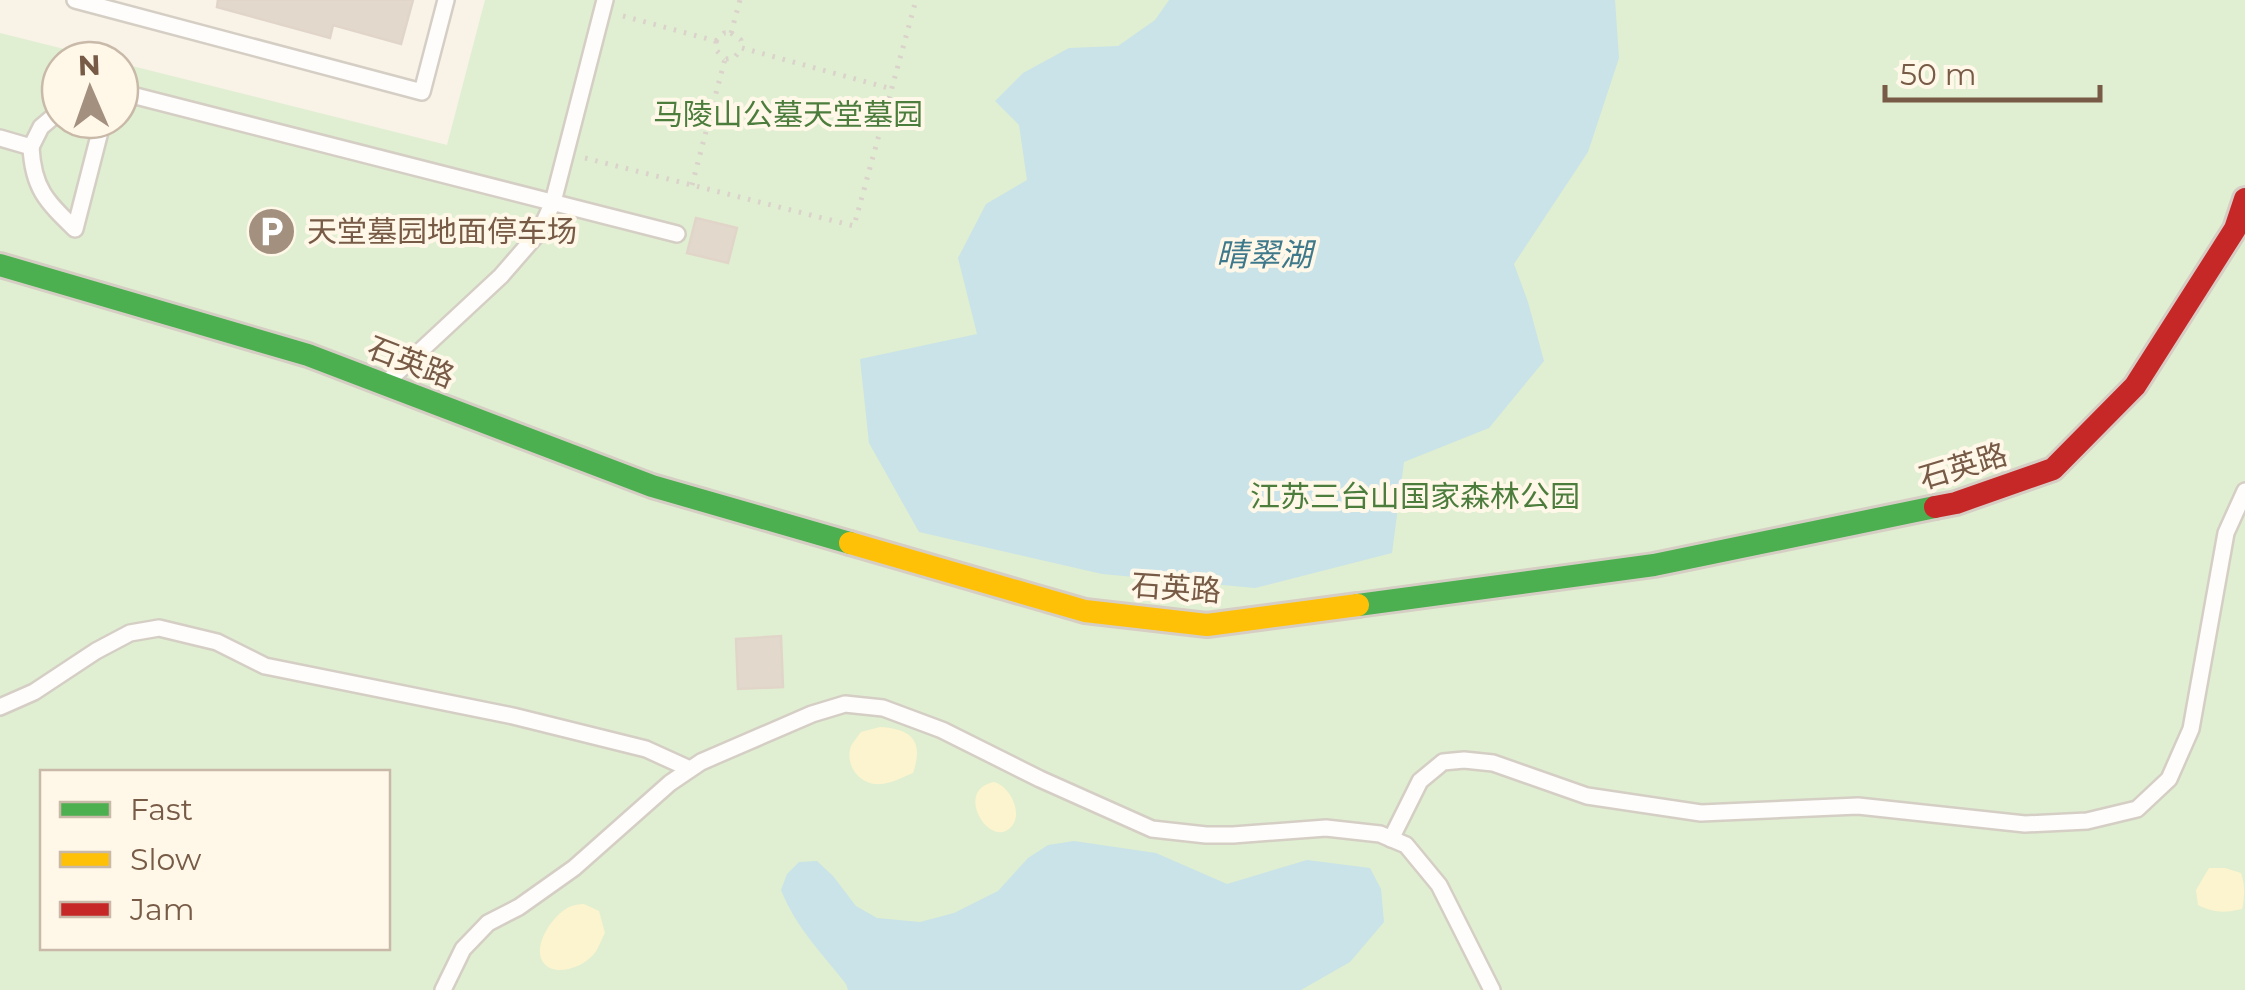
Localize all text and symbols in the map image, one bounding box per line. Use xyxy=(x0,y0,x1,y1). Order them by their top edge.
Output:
north arrow xyxy=(40,40,140,140)
scale bar xyxy=(1885,40,2100,102)
text: N xyxy=(77,48,101,82)
text: 50 m xyxy=(1900,56,1977,93)
park label: 马陵山公墓天堂墓园 xyxy=(653,96,923,133)
parking icon: 天堂墓园地面停车场 xyxy=(246,205,298,257)
place label: 天堂墓园地面停车场 xyxy=(307,213,577,250)
water label: 晴翠湖 xyxy=(1216,235,1317,274)
street label: 石英路 xyxy=(362,329,460,395)
street label: 石英路 xyxy=(1915,435,2011,497)
park label: 江苏三台山国家森林公园 xyxy=(1250,478,1580,515)
street label: 石英路 xyxy=(1130,566,1222,610)
legend xyxy=(40,770,390,950)
text: Fast xyxy=(130,791,193,828)
text: Slow xyxy=(130,841,202,878)
text: Jam xyxy=(129,891,195,928)

